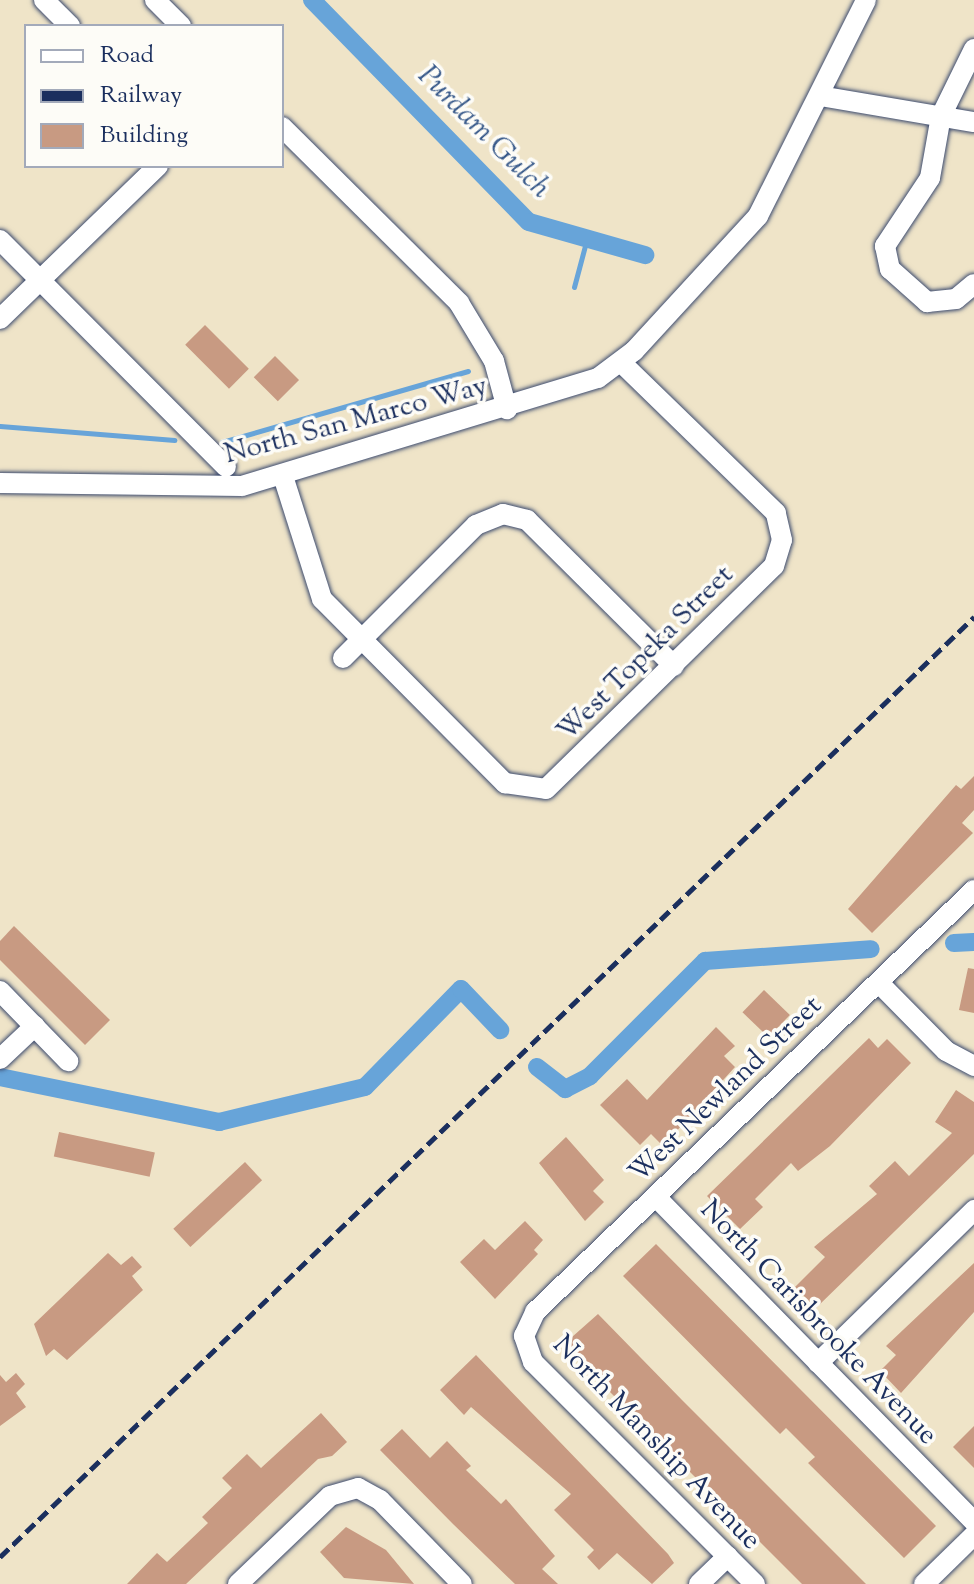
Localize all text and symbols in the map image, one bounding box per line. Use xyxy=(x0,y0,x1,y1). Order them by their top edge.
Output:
legend xyxy=(24,24,284,168)
text: Road xyxy=(100,39,154,73)
water label: Purdam Gulch xyxy=(409,59,557,207)
text: Railway xyxy=(100,79,182,113)
text: Building xyxy=(100,119,188,153)
street label: North San Marco Way xyxy=(221,370,491,472)
street label: West Topeka Street xyxy=(551,559,741,749)
street label: West Newland Street xyxy=(623,990,829,1190)
street label: North Carisbrooke Avenue xyxy=(692,1194,944,1452)
street label: North Manship Avenue xyxy=(545,1329,767,1557)

